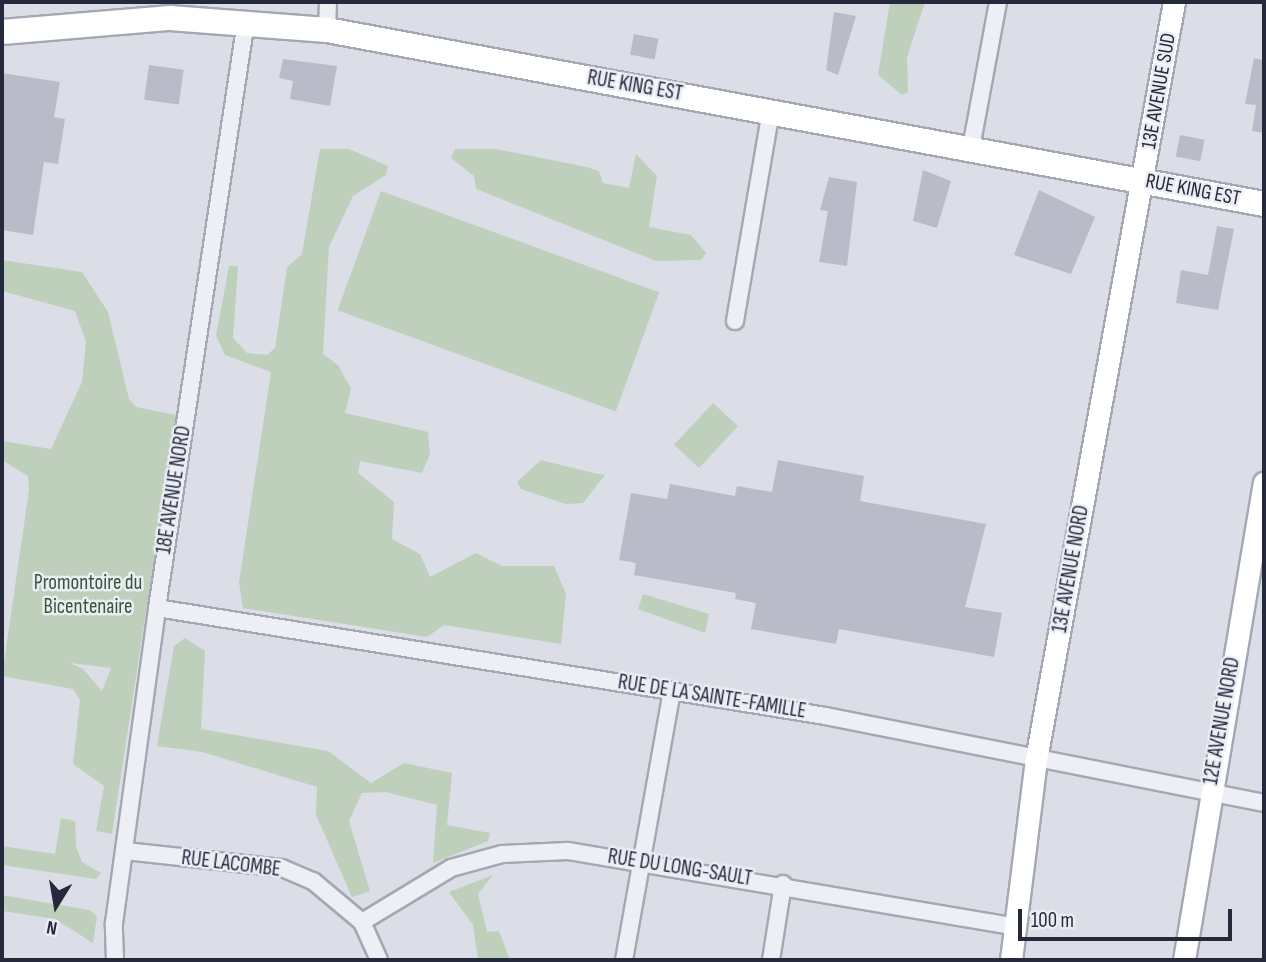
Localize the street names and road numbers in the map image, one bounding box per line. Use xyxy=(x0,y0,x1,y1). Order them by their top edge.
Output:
street label: 13E AVENUE SUD xyxy=(1136,31,1182,151)
street label: RUE KING EST xyxy=(585,65,685,107)
street label: RUE KING EST xyxy=(1143,168,1243,212)
street label: 18E AVENUE NORD xyxy=(151,424,197,556)
street label: 13E AVENUE NORD xyxy=(1047,503,1095,635)
street label: 12E AVENUE NORD xyxy=(1198,655,1246,787)
street label: RUE DE LA SAINTE-FAMILLE xyxy=(616,670,808,724)
street label: RUE DU LONG-SAULT xyxy=(606,844,754,892)
street label: RUE LACOMBE xyxy=(180,845,282,883)

